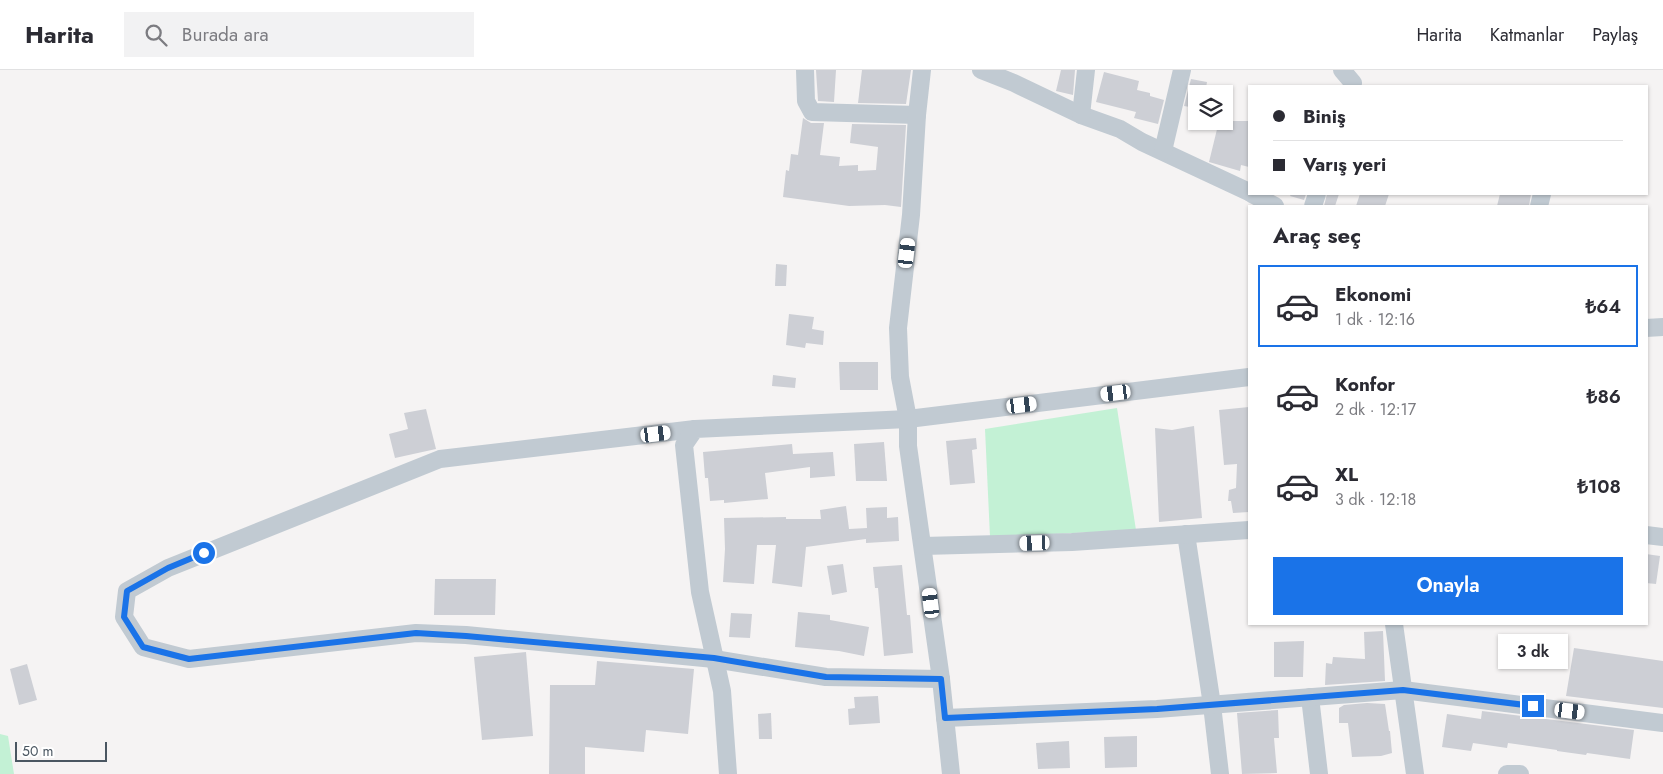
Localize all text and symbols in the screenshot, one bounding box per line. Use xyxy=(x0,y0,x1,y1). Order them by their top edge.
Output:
search box xyxy=(124,12,474,57)
text: Harita xyxy=(25,17,94,52)
icon: search xyxy=(142,21,170,49)
text: Burada ara xyxy=(182,21,269,48)
text: Harita xyxy=(1416,22,1462,48)
text: Katmanlar xyxy=(1490,22,1564,48)
text: Paylaş xyxy=(1592,22,1638,48)
map controls xyxy=(1188,85,1233,130)
button: layers xyxy=(1188,85,1233,130)
text: Biniş xyxy=(1303,103,1346,130)
text: Varış yeri xyxy=(1303,151,1386,178)
text: Araç seç xyxy=(1273,219,1361,251)
car xyxy=(897,237,916,269)
text: Ekonomi xyxy=(1335,281,1411,308)
icon: car xyxy=(1275,284,1320,329)
text: ₺64 xyxy=(1585,293,1621,320)
text: 1 dk · 12:16 xyxy=(1335,308,1415,331)
text: Konfor xyxy=(1335,371,1395,398)
icon: car xyxy=(1275,374,1320,419)
text: ₺86 xyxy=(1587,383,1621,410)
car xyxy=(1100,384,1131,402)
car xyxy=(1006,396,1037,414)
text: 2 dk · 12:17 xyxy=(1335,398,1416,421)
car xyxy=(640,425,671,443)
text: XL xyxy=(1335,461,1358,488)
icon: car xyxy=(1275,464,1320,509)
text: ₺108 xyxy=(1577,473,1621,500)
text: 3 dk · 12:18 xyxy=(1335,488,1416,511)
car xyxy=(1019,535,1050,551)
route start xyxy=(193,542,215,564)
button: Onayla xyxy=(1273,557,1623,615)
car xyxy=(921,587,940,619)
callout: 3 dk xyxy=(1498,634,1568,668)
text: 3 dk xyxy=(1517,640,1549,663)
route end xyxy=(1522,695,1544,717)
car xyxy=(1554,702,1585,720)
scale bar xyxy=(15,739,108,762)
text: 50 m xyxy=(22,741,53,761)

